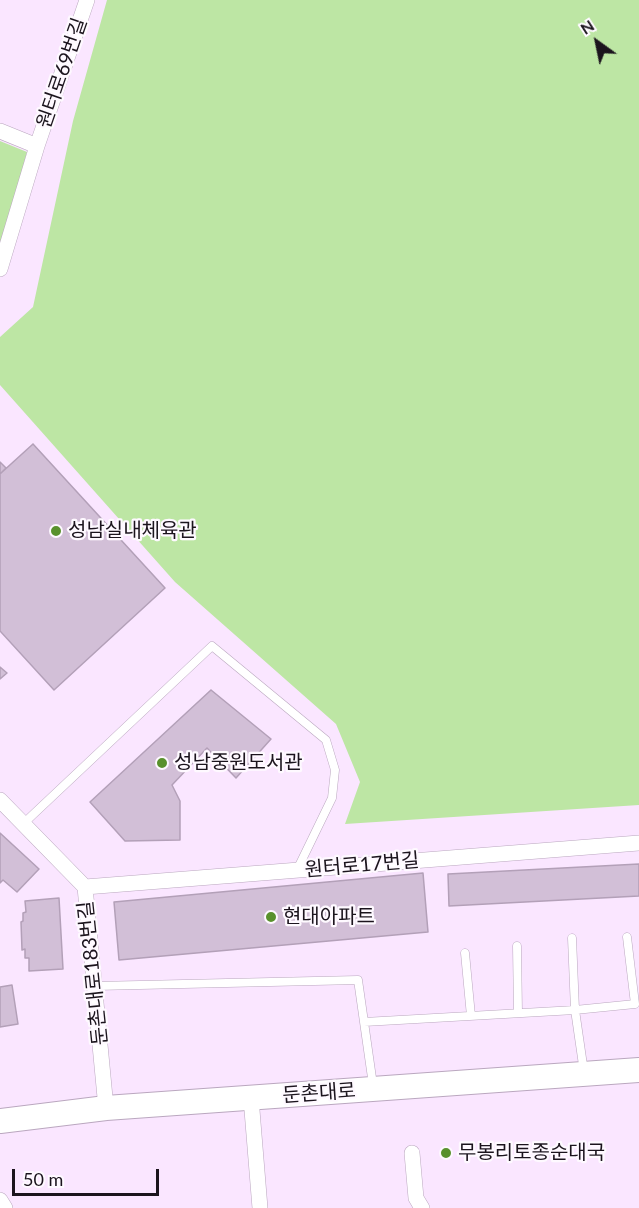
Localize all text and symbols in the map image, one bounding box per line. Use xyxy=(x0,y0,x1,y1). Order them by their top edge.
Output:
north arrow xyxy=(567,12,627,72)
street label: 원터로69번길 xyxy=(32,15,92,131)
text: N xyxy=(577,15,597,38)
place label: 성남실내체육관 xyxy=(68,519,197,543)
marker: 성남실내체육관 xyxy=(49,524,63,538)
place label: 성남중원도서관 xyxy=(174,751,303,775)
marker: 성남중원도서관 xyxy=(155,756,169,770)
street label: 원터로17번길 xyxy=(304,848,420,882)
street label: 둔촌대로183번길 xyxy=(73,900,113,1046)
place label: 현대아파트 xyxy=(283,905,375,929)
marker: 현대아파트 xyxy=(264,910,278,924)
street label: 둔촌대로 xyxy=(281,1078,357,1108)
place label: 무봉리토종순대국 xyxy=(458,1141,605,1165)
marker: 무봉리토종순대국 xyxy=(439,1146,453,1160)
scale bar xyxy=(15,1157,162,1195)
text: 50 m xyxy=(23,1168,63,1190)

